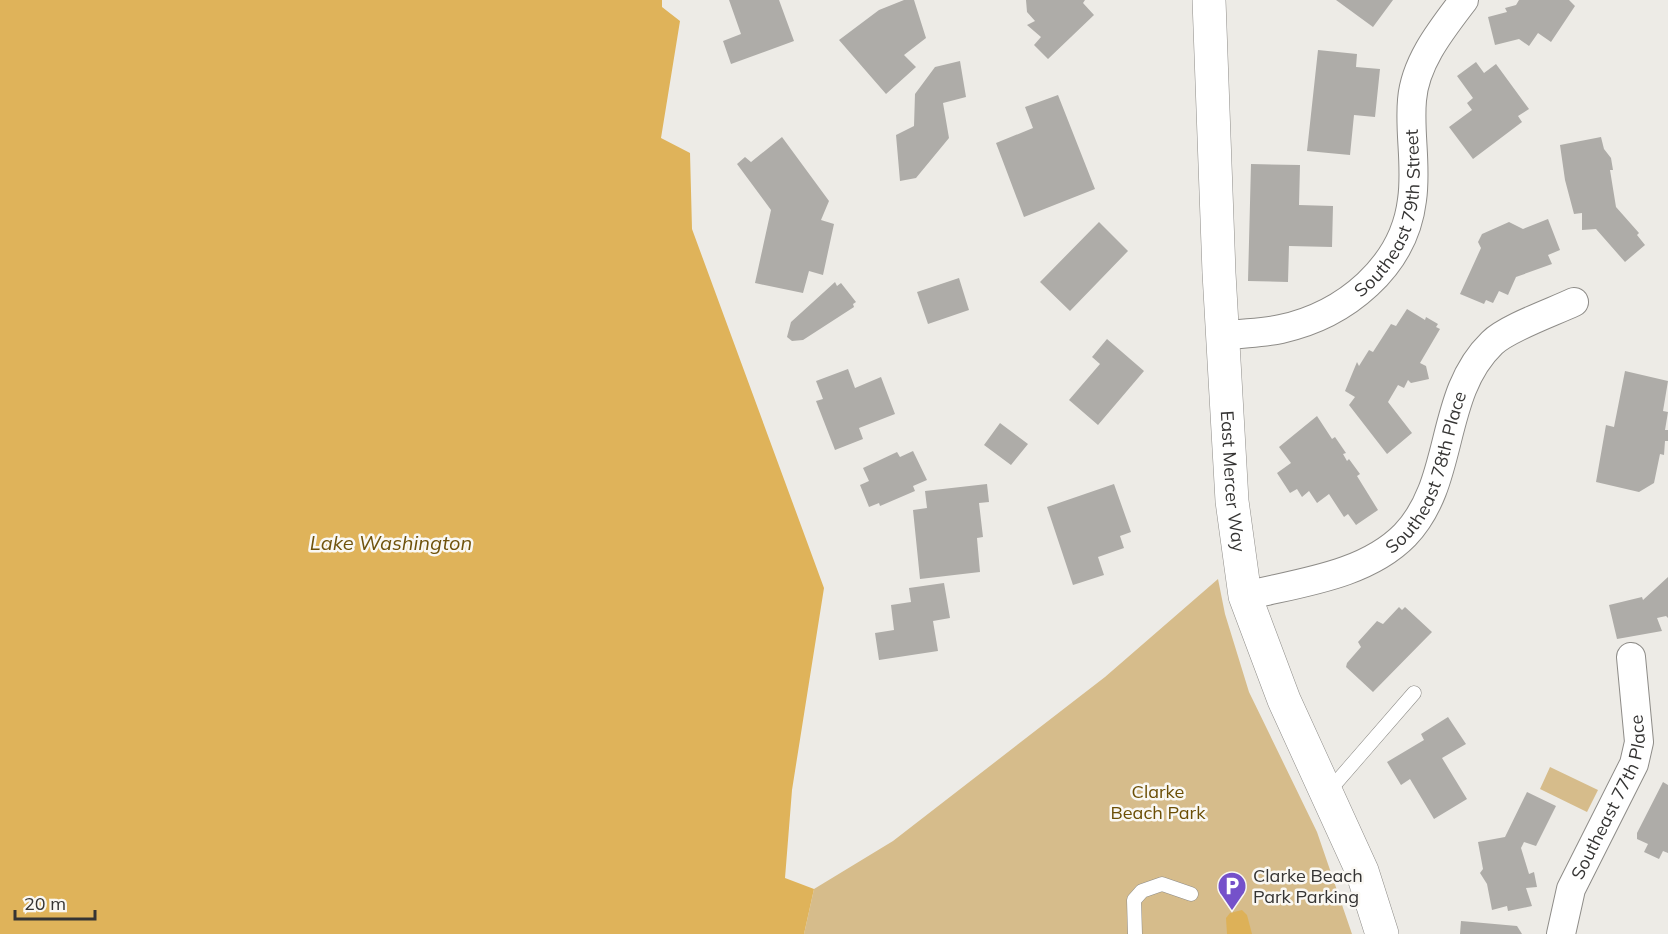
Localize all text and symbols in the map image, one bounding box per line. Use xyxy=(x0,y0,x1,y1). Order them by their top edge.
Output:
street label: Southeast 79th Street xyxy=(1349,129,1425,302)
street label: Southeast 78th Place xyxy=(1381,388,1471,558)
street label: East Mercer Way xyxy=(1216,410,1251,554)
water label: Lake Washington xyxy=(310,530,472,555)
street label: Southeast 77th Place xyxy=(1566,714,1650,883)
park label: Clarke Beach Park xyxy=(1111,780,1206,824)
place label: Clarke Beach Park Parking xyxy=(1253,864,1363,908)
parking icon: Clarke Beach Park Parking xyxy=(1216,870,1248,912)
scale bar xyxy=(15,883,94,921)
text: 20 m xyxy=(24,892,66,915)

